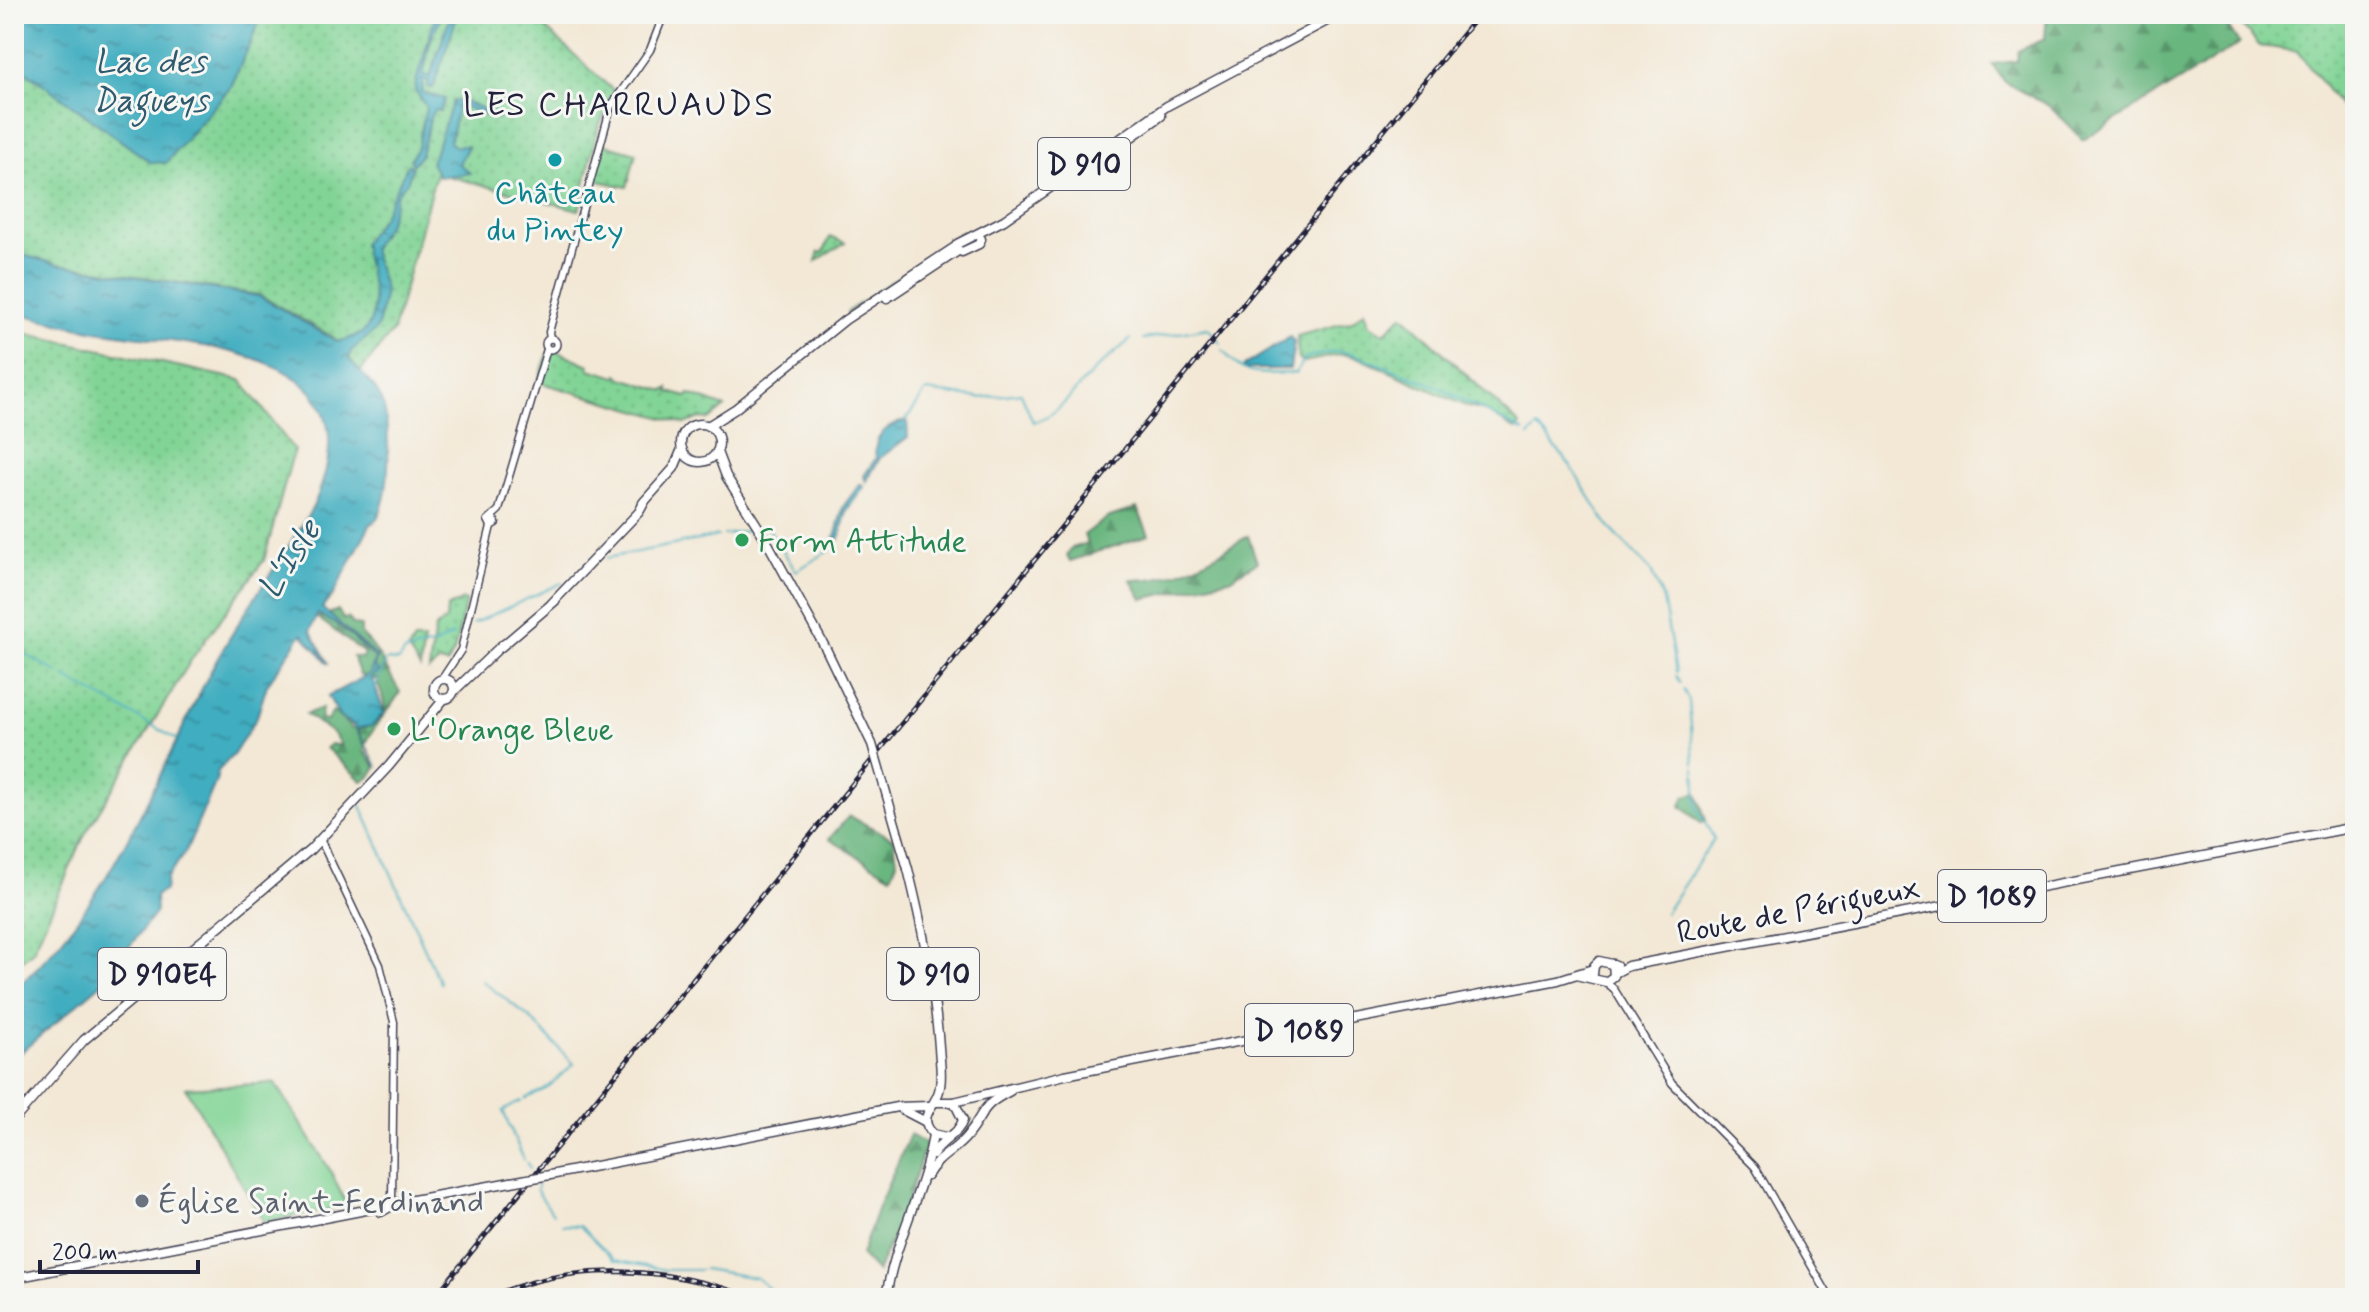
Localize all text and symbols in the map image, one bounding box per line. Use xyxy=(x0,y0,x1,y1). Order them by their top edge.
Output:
water label: Lac des Dagueys xyxy=(92,40,211,127)
district label: LES CHARRUAUDS xyxy=(463,83,775,128)
road number: D 910 xyxy=(1038,138,1130,190)
marker: Château du Pintey xyxy=(546,151,564,169)
place label: Château du Pintey xyxy=(486,173,624,252)
water label: L'Isle xyxy=(248,510,333,607)
place label: Form Attitude xyxy=(758,521,967,563)
marker: Form Attitude xyxy=(733,531,751,549)
place label: L'Orange Bleue xyxy=(410,710,614,754)
marker: L'Orange Bleue xyxy=(385,720,403,738)
street label: Route de Périgueux xyxy=(1673,867,1924,958)
road number: D 1089 xyxy=(1938,870,2046,922)
road number: D 910E4 xyxy=(98,948,226,1000)
road number: D 910 xyxy=(887,948,979,1000)
road number: D 1089 xyxy=(1245,1004,1353,1056)
place label: Église Saint-Ferdinand xyxy=(158,1182,484,1224)
marker: Église Saint-Ferdinand xyxy=(133,1192,151,1210)
scale bar xyxy=(40,1224,198,1274)
text: 200 m xyxy=(52,1238,118,1269)

